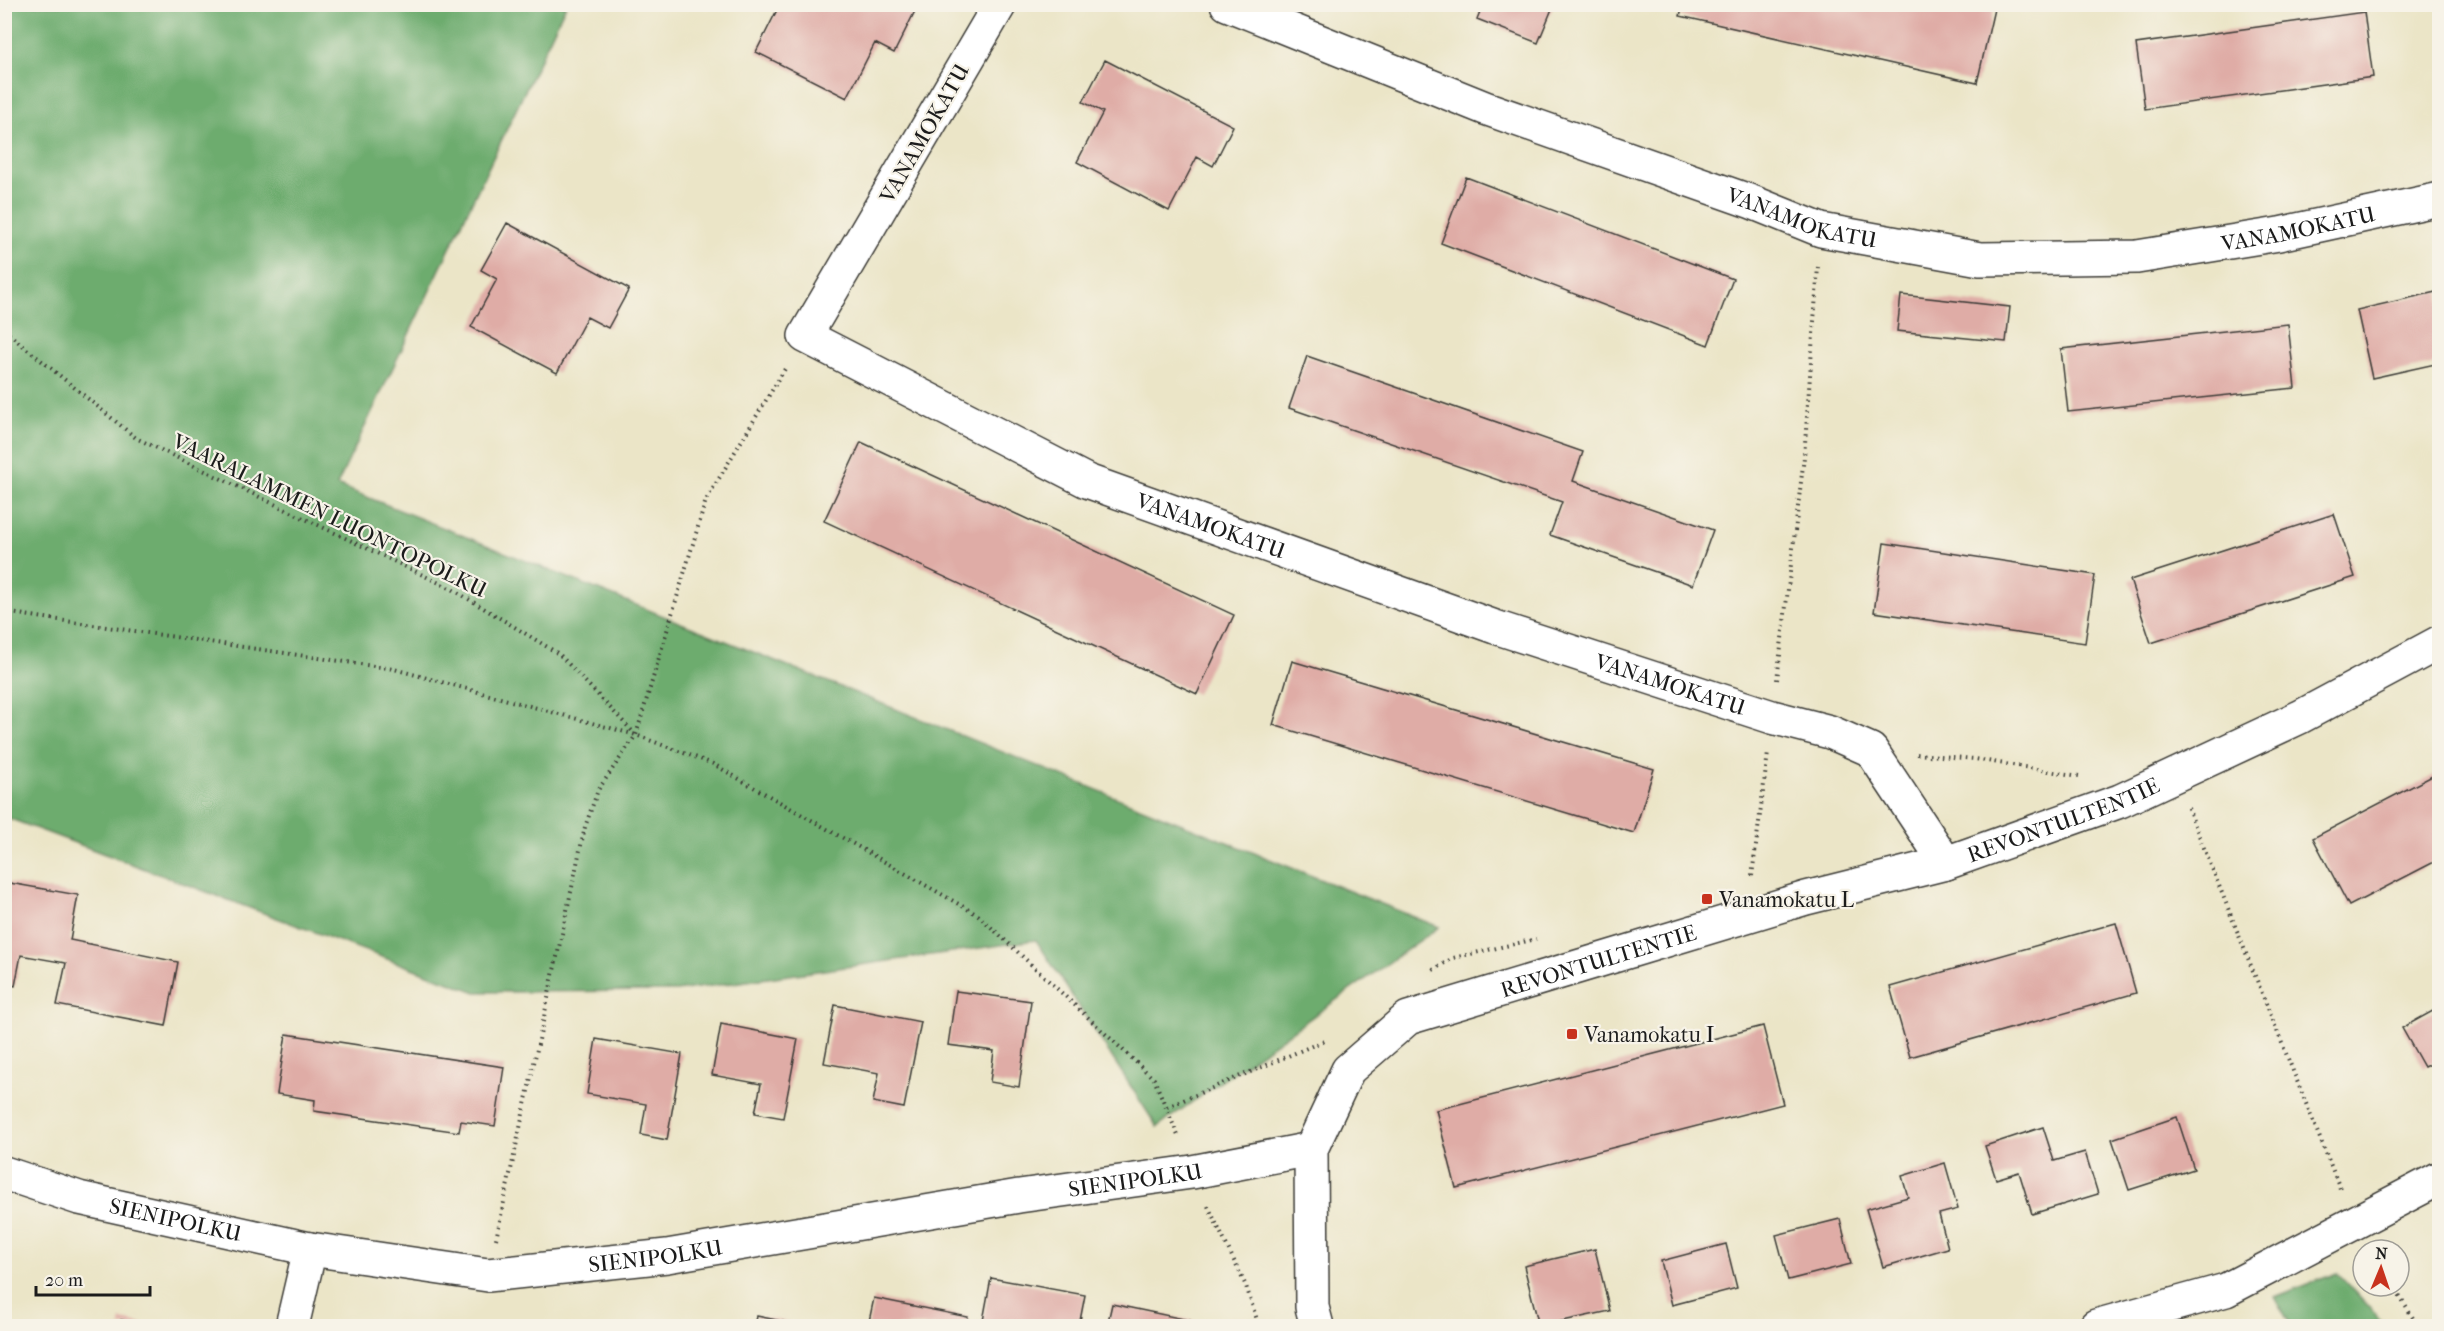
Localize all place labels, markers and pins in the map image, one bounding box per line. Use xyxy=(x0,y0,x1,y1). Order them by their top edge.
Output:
place label: Vanamokatu L xyxy=(1718,887,1855,913)
marker: Vanamokatu L xyxy=(1700,892,1714,906)
place label: Vanamokatu I xyxy=(1583,1022,1715,1048)
marker: Vanamokatu I xyxy=(1565,1027,1579,1041)

